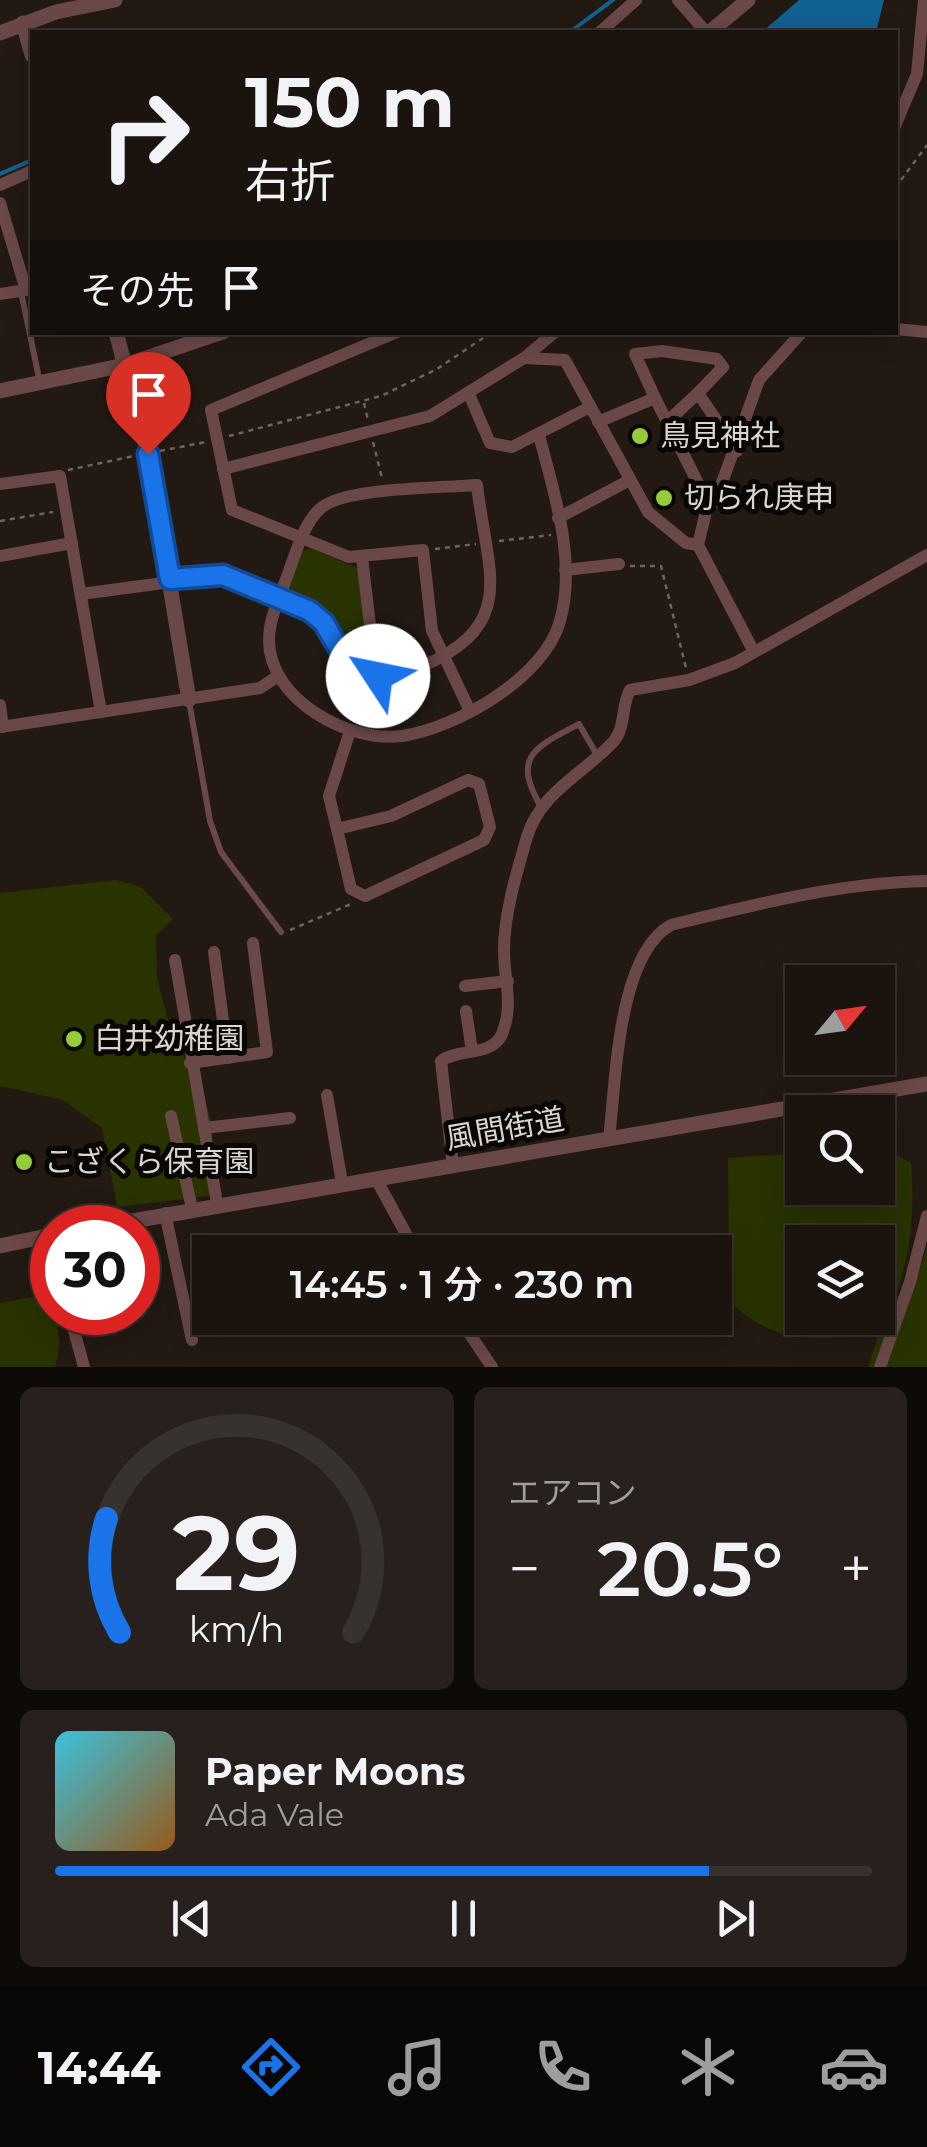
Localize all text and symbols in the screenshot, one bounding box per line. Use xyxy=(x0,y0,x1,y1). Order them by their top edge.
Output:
text: 150 m xyxy=(245,59,455,145)
icon: right xyxy=(80,70,210,200)
text: 右折 xyxy=(245,153,335,208)
icon: arrive xyxy=(214,260,269,315)
text: その先 xyxy=(80,267,194,314)
pin xyxy=(106,352,191,455)
icon: arrive xyxy=(121,367,176,422)
place label: 鳥見神社 xyxy=(660,417,780,454)
marker: 鳥見神社 xyxy=(629,425,651,447)
place label: 切られ庚申 xyxy=(684,479,834,516)
marker: 切られ庚申 xyxy=(653,487,675,509)
position arrow xyxy=(326,624,430,728)
north arrow xyxy=(785,965,895,1075)
map controls xyxy=(785,965,895,1335)
place label: 白井幼稚園 xyxy=(94,1020,244,1057)
marker: 白井幼稚園 xyxy=(63,1028,85,1050)
button: search xyxy=(785,1095,895,1205)
street label: 風間街道 xyxy=(443,1100,567,1157)
place label: こざくら保育園 xyxy=(44,1143,254,1180)
marker: こざくら保育園 xyxy=(13,1151,35,1173)
speed limit sign: 30 xyxy=(30,1205,160,1335)
button: layers xyxy=(785,1225,895,1335)
text: 14:45 · 1 分 · 230 m xyxy=(290,1261,634,1308)
text: エアコン xyxy=(509,1473,637,1512)
text: 29 xyxy=(173,1489,301,1616)
text: 20.5° xyxy=(597,1523,783,1615)
text: − xyxy=(509,1535,540,1602)
text: + xyxy=(840,1535,872,1602)
text: km/h xyxy=(189,1607,284,1651)
text: Paper Moons xyxy=(205,1748,466,1795)
text: Ada Vale xyxy=(205,1795,344,1834)
icon: previous xyxy=(164,1891,219,1946)
icon: pause xyxy=(436,1891,491,1946)
icon: next xyxy=(708,1891,763,1946)
icon: directions xyxy=(236,2032,306,2102)
icon: music xyxy=(382,2032,452,2102)
icon: phone xyxy=(528,2032,598,2102)
icon: climate xyxy=(673,2032,743,2102)
icon: car xyxy=(819,2032,889,2102)
text: 14:44 xyxy=(38,2040,161,2095)

